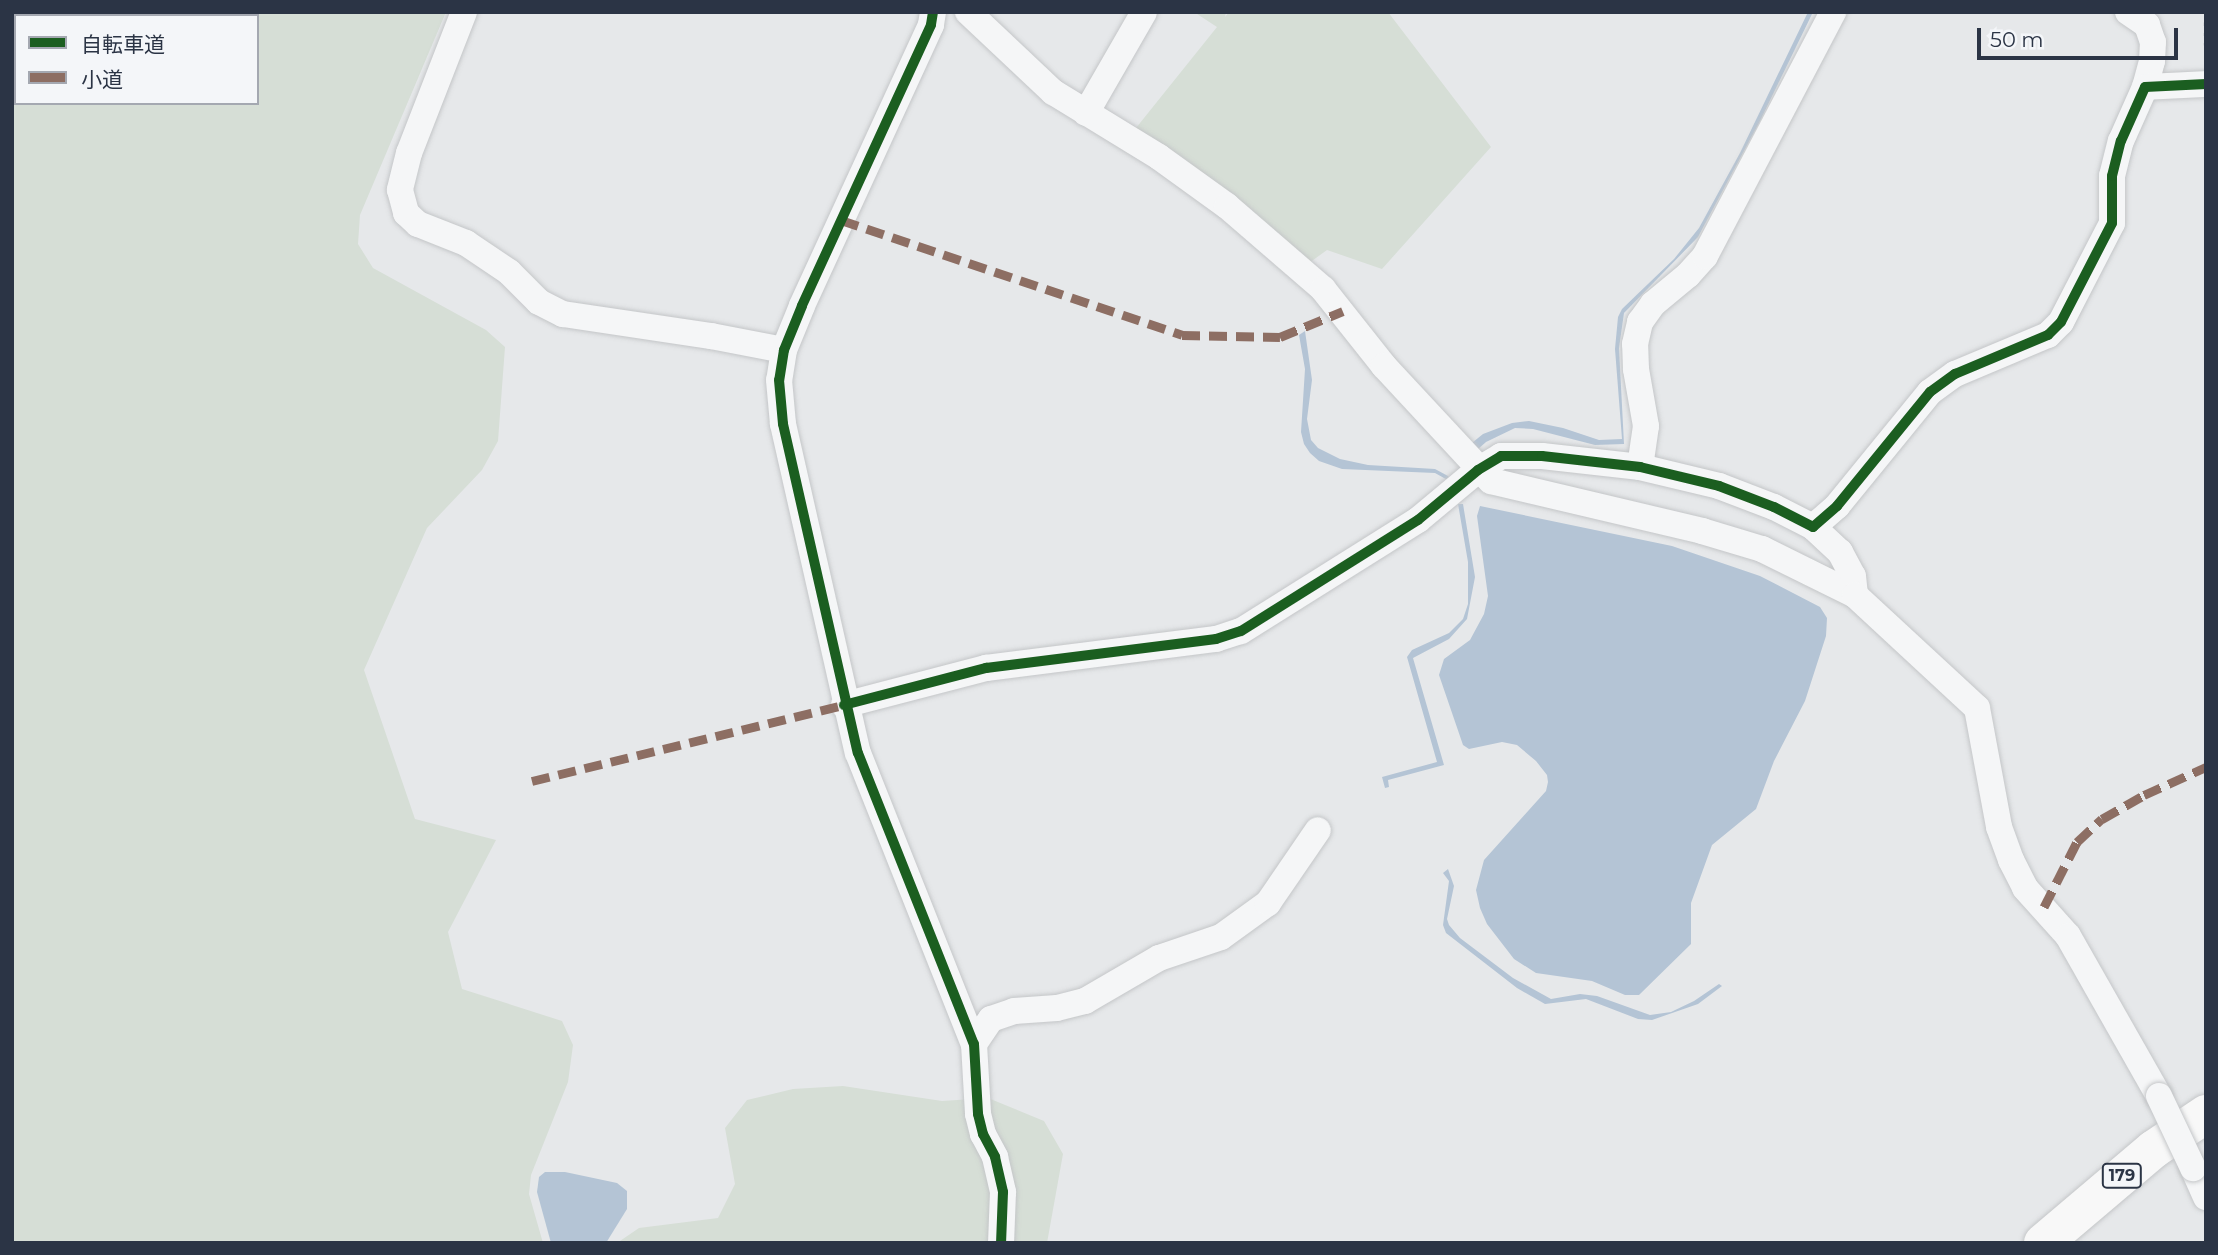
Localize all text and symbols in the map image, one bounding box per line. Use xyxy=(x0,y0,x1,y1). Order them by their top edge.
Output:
legend xyxy=(14,14,259,105)
scale bar xyxy=(1980,14,2181,58)
text: 50 m xyxy=(1990,27,2044,52)
text: 自転車道 xyxy=(81,32,165,57)
text: 小道 xyxy=(81,67,123,92)
road number: 179 xyxy=(2101,1164,2143,1188)

